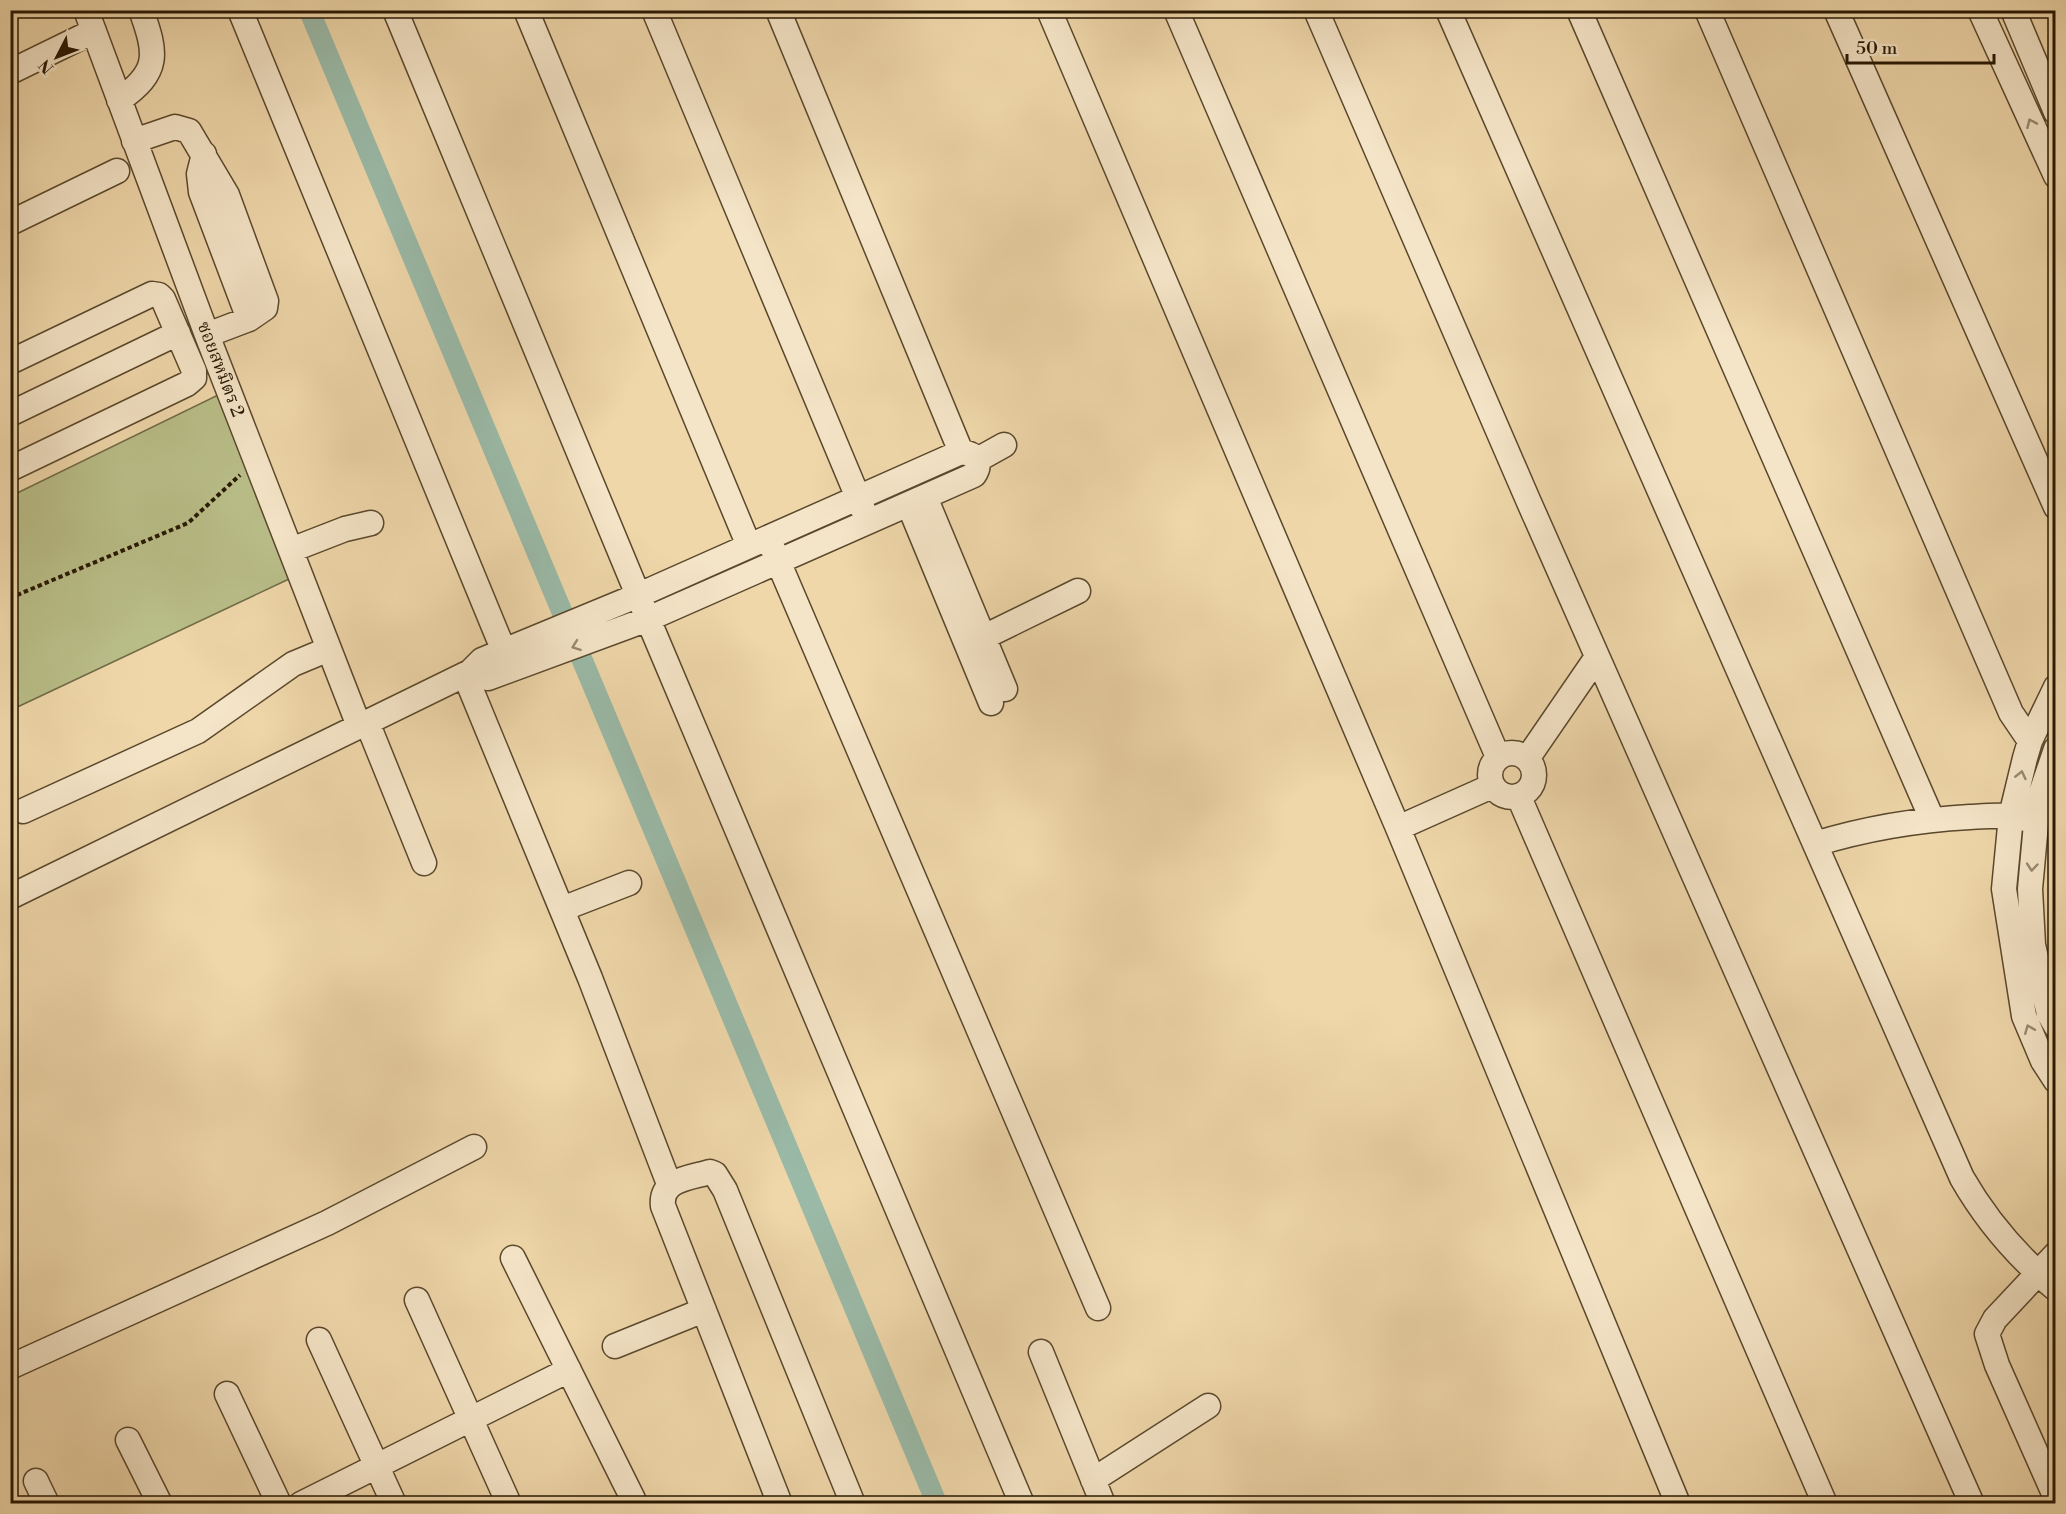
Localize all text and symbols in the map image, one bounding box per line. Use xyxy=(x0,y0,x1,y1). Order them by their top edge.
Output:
north arrow xyxy=(27,27,87,87)
scale bar xyxy=(1847,27,1994,65)
text: 50 m xyxy=(1856,37,1898,60)
text: N xyxy=(35,55,58,78)
one-way arrow xyxy=(2027,118,2039,129)
street label: ซอยสหมิตร 2 xyxy=(192,318,249,420)
one-way arrow xyxy=(571,638,582,651)
one-way arrow xyxy=(2013,770,2026,780)
one-way arrow xyxy=(2026,863,2039,872)
one-way arrow xyxy=(2024,1024,2036,1035)

